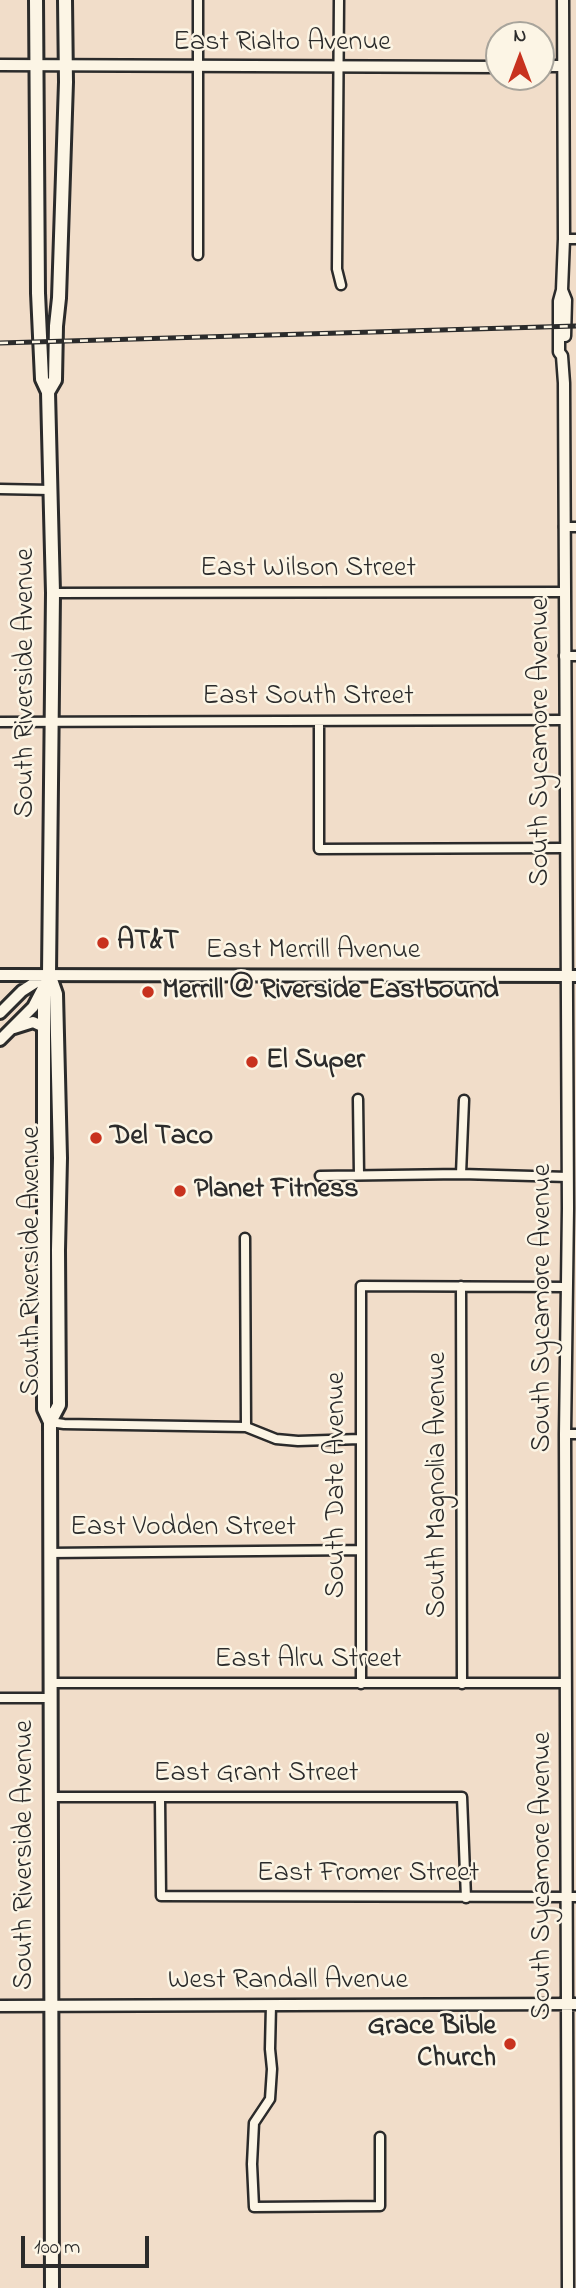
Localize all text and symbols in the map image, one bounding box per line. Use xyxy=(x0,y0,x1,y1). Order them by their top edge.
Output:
north arrow xyxy=(485,21,555,91)
text: N xyxy=(514,23,526,50)
street label: East Rialto Avenue xyxy=(173,27,391,61)
street label: South Riverside Avenue xyxy=(10,548,44,818)
street label: East Wilson Street xyxy=(200,553,416,587)
street label: South Sycamore Avenue xyxy=(525,598,559,886)
street label: East South Street xyxy=(202,681,414,715)
place label: AT&T xyxy=(117,926,179,960)
marker: AT&T xyxy=(95,935,111,951)
street label: East Merrill Avenue xyxy=(206,935,420,969)
place label: Merrill @ Riverside Eastbound xyxy=(162,975,499,1009)
marker: Merrill @ Riverside Eastbound xyxy=(140,984,156,1000)
place label: El Super xyxy=(266,1045,365,1079)
marker: El Super xyxy=(244,1054,260,1070)
place label: Del Taco xyxy=(110,1121,213,1155)
street label: South Riverside Avenue xyxy=(16,1126,50,1396)
marker: Del Taco xyxy=(88,1130,104,1146)
street label: South Sycamore Avenue xyxy=(527,1164,561,1452)
place label: Planet Fitness xyxy=(194,1174,359,1208)
marker: Planet Fitness xyxy=(172,1183,188,1199)
street label: South Magnolia Avenue xyxy=(422,1352,456,1618)
street label: South Date Avenue xyxy=(321,1372,355,1598)
street label: East Vodden Street xyxy=(70,1512,296,1546)
street label: East Alru Street xyxy=(215,1644,401,1678)
street label: South Riverside Avenue xyxy=(9,1720,43,1990)
street label: South Sycamore Avenue xyxy=(527,1732,561,2020)
street label: East Grant Street xyxy=(154,1758,358,1792)
street label: East Fromer Street xyxy=(257,1858,479,1892)
street label: West Randall Avenue xyxy=(168,1965,408,1999)
place label: Grace Bible Church xyxy=(368,2011,496,2077)
marker: Grace Bible Church xyxy=(502,2036,518,2052)
scale bar xyxy=(24,2222,152,2266)
text: 100 m xyxy=(34,2233,80,2263)

